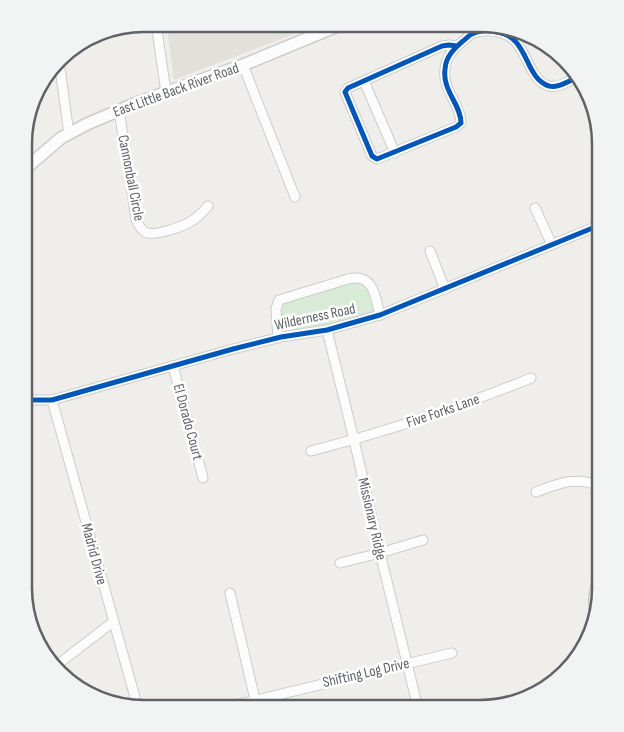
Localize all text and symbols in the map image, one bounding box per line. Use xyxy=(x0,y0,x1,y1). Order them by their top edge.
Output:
street label: East Little Back River Road xyxy=(111,58,241,122)
street label: Cannonball Circle xyxy=(113,133,149,223)
street label: Wilderness Road xyxy=(273,299,357,335)
street label: El Dorado Court xyxy=(169,382,207,463)
street label: Five Forks Lane xyxy=(404,390,482,432)
street label: Missionary Ridge xyxy=(353,476,391,562)
street label: Madrid Drive xyxy=(77,521,111,587)
street label: Shifting Log Drive xyxy=(321,654,411,692)

